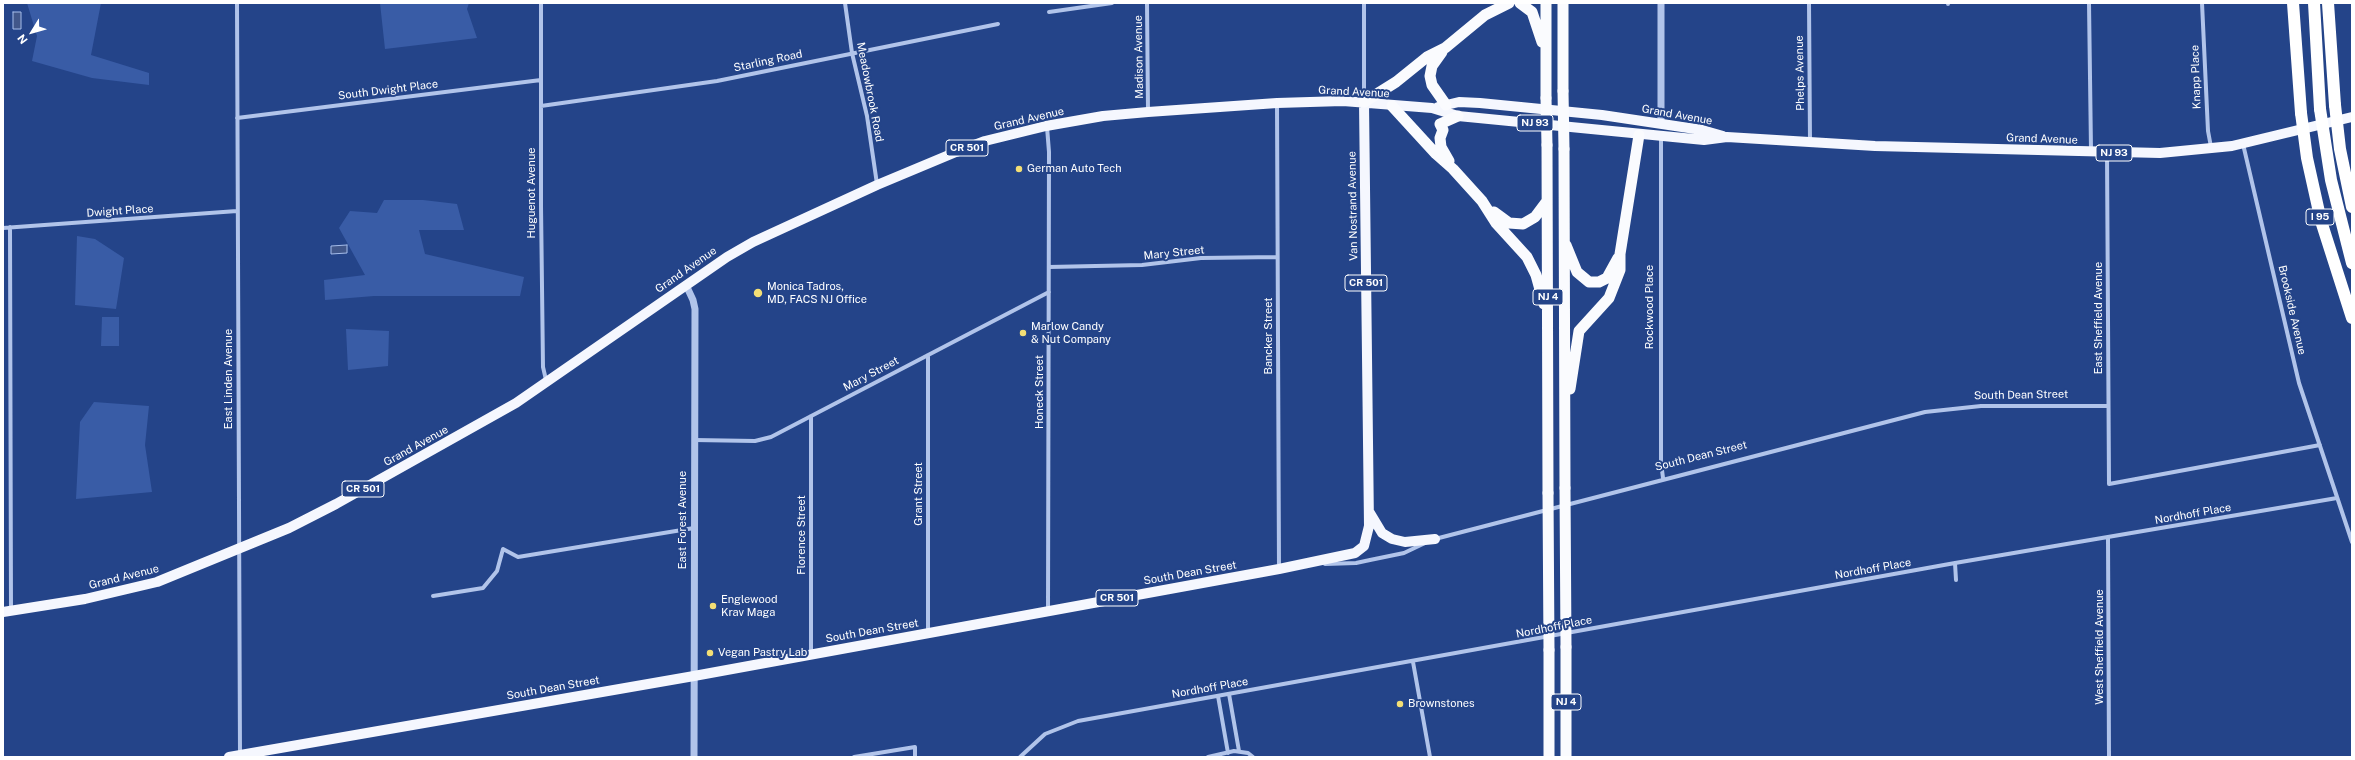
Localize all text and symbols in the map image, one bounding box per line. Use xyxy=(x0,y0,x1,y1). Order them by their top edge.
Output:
north arrow xyxy=(12,12,52,52)
street label: Madison Avenue xyxy=(1132,15,1146,99)
text: N xyxy=(15,32,30,46)
street label: Phelps Avenue xyxy=(1793,35,1807,111)
street label: Meadowbrook Road xyxy=(854,41,886,143)
street label: Knapp Place xyxy=(2188,45,2204,109)
street label: Starling Road xyxy=(733,47,803,75)
street label: South Dwight Place xyxy=(337,77,439,103)
street label: Grand Avenue xyxy=(1318,84,1390,100)
street label: Grand Avenue xyxy=(1641,102,1713,128)
street label: Grand Avenue xyxy=(993,105,1065,133)
road number: NJ 93 xyxy=(1517,115,1553,131)
street label: Grand Avenue xyxy=(2006,131,2078,147)
road number: CR 501 xyxy=(946,140,988,156)
road number: NJ 93 xyxy=(2096,145,2132,161)
street label: Huguenot Avenue xyxy=(525,147,539,239)
street label: Van Nostrand Avenue xyxy=(1345,151,1361,261)
place label: German Auto Tech xyxy=(1027,162,1122,176)
marker: German Auto Tech xyxy=(1014,164,1024,174)
street label: Dwight Place xyxy=(86,202,154,220)
road number: I 95 xyxy=(2306,209,2334,225)
street label: Mary Street xyxy=(1143,243,1205,263)
street label: Grand Avenue xyxy=(653,244,719,296)
street label: East Sheffield Avenue xyxy=(2092,262,2106,374)
street label: Brookside Avenue xyxy=(2275,264,2309,356)
street label: Rockwood Place xyxy=(1643,265,1657,349)
road number: CR 501 xyxy=(1345,275,1387,291)
place label: Monica Tadros, MD, FACS NJ Office xyxy=(767,280,867,306)
marker: Monica Tadros, MD, FACS NJ Office xyxy=(752,287,764,299)
road number: NJ 4 xyxy=(1533,289,1563,305)
street label: Bancker Street xyxy=(1262,298,1276,374)
place label: Marlow Candy & Nut Company xyxy=(1031,320,1111,346)
marker: Marlow Candy & Nut Company xyxy=(1018,328,1028,338)
street label: East Linden Avenue xyxy=(222,329,236,429)
street label: Mary Street xyxy=(841,354,901,394)
street label: Honeck Street xyxy=(1033,355,1047,429)
street label: South Dean Street xyxy=(1974,388,2068,402)
street label: Grand Avenue xyxy=(381,423,451,469)
street label: South Dean Street xyxy=(1654,438,1748,474)
street label: Grant Street xyxy=(912,462,926,526)
street label: East Forest Avenue xyxy=(676,471,690,569)
road number: CR 501 xyxy=(342,481,384,497)
street label: Florence Street xyxy=(795,495,809,575)
street label: Nordhoff Place xyxy=(2154,501,2232,527)
street label: Nordhoff Place xyxy=(1834,556,1912,582)
street label: South Dean Street xyxy=(1142,558,1238,588)
street label: Grand Avenue xyxy=(88,562,160,592)
street label: West Sheffield Avenue xyxy=(2093,589,2107,705)
road number: CR 501 xyxy=(1096,590,1138,606)
place label: Englewood Krav Maga xyxy=(721,593,778,619)
marker: Englewood Krav Maga xyxy=(708,601,718,611)
street label: Nordhoff Place xyxy=(1515,613,1593,641)
street label: South Dean Street xyxy=(824,616,920,646)
place label: Vegan Pastry Lab xyxy=(718,646,807,660)
marker: Vegan Pastry Lab xyxy=(705,648,715,658)
street label: South Dean Street xyxy=(505,673,601,703)
street label: Nordhoff Place xyxy=(1171,675,1249,701)
road number: NJ 4 xyxy=(1551,694,1581,710)
place label: Brownstones xyxy=(1408,697,1475,711)
marker: Brownstones xyxy=(1395,699,1405,709)

